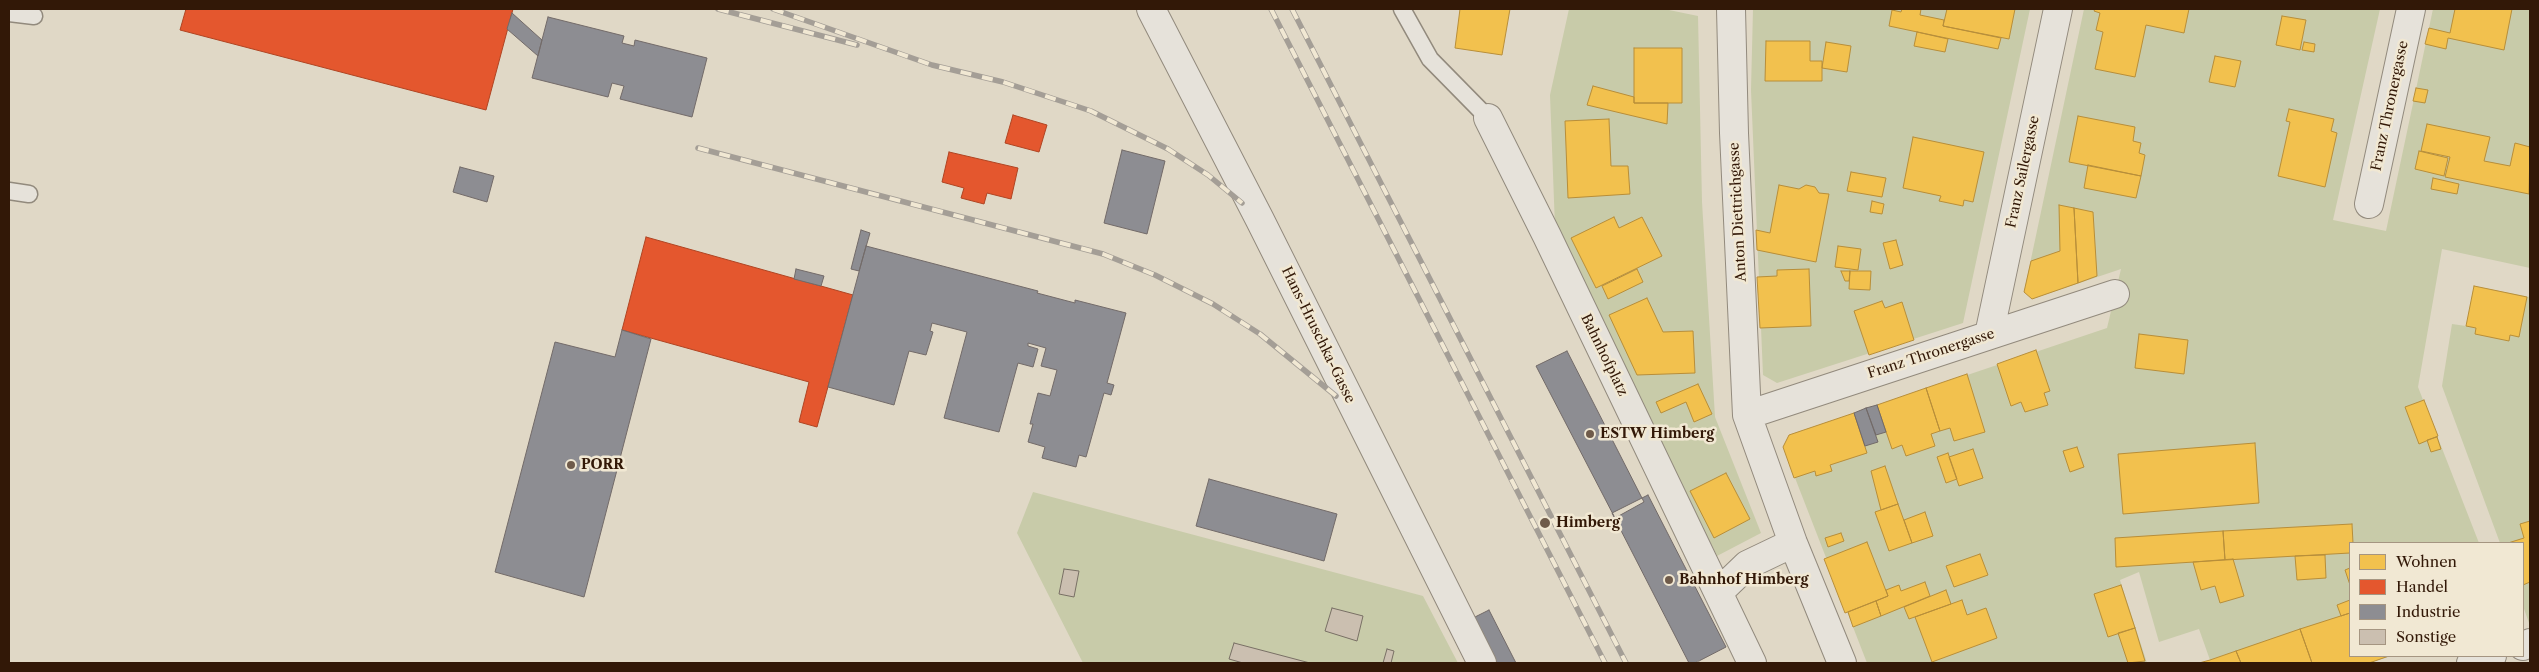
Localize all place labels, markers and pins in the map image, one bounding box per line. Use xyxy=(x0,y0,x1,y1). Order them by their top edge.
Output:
place label: ESTW Himberg xyxy=(1600,426,1714,442)
marker: ESTW Himberg xyxy=(1584,428,1596,440)
place label: PORR xyxy=(581,457,624,473)
marker: PORR xyxy=(565,459,577,471)
place label: Himberg xyxy=(1556,515,1620,531)
marker: Himberg xyxy=(1538,516,1552,530)
place label: Bahnhof Himberg xyxy=(1679,572,1809,588)
marker: Bahnhof Himberg xyxy=(1663,574,1675,586)

